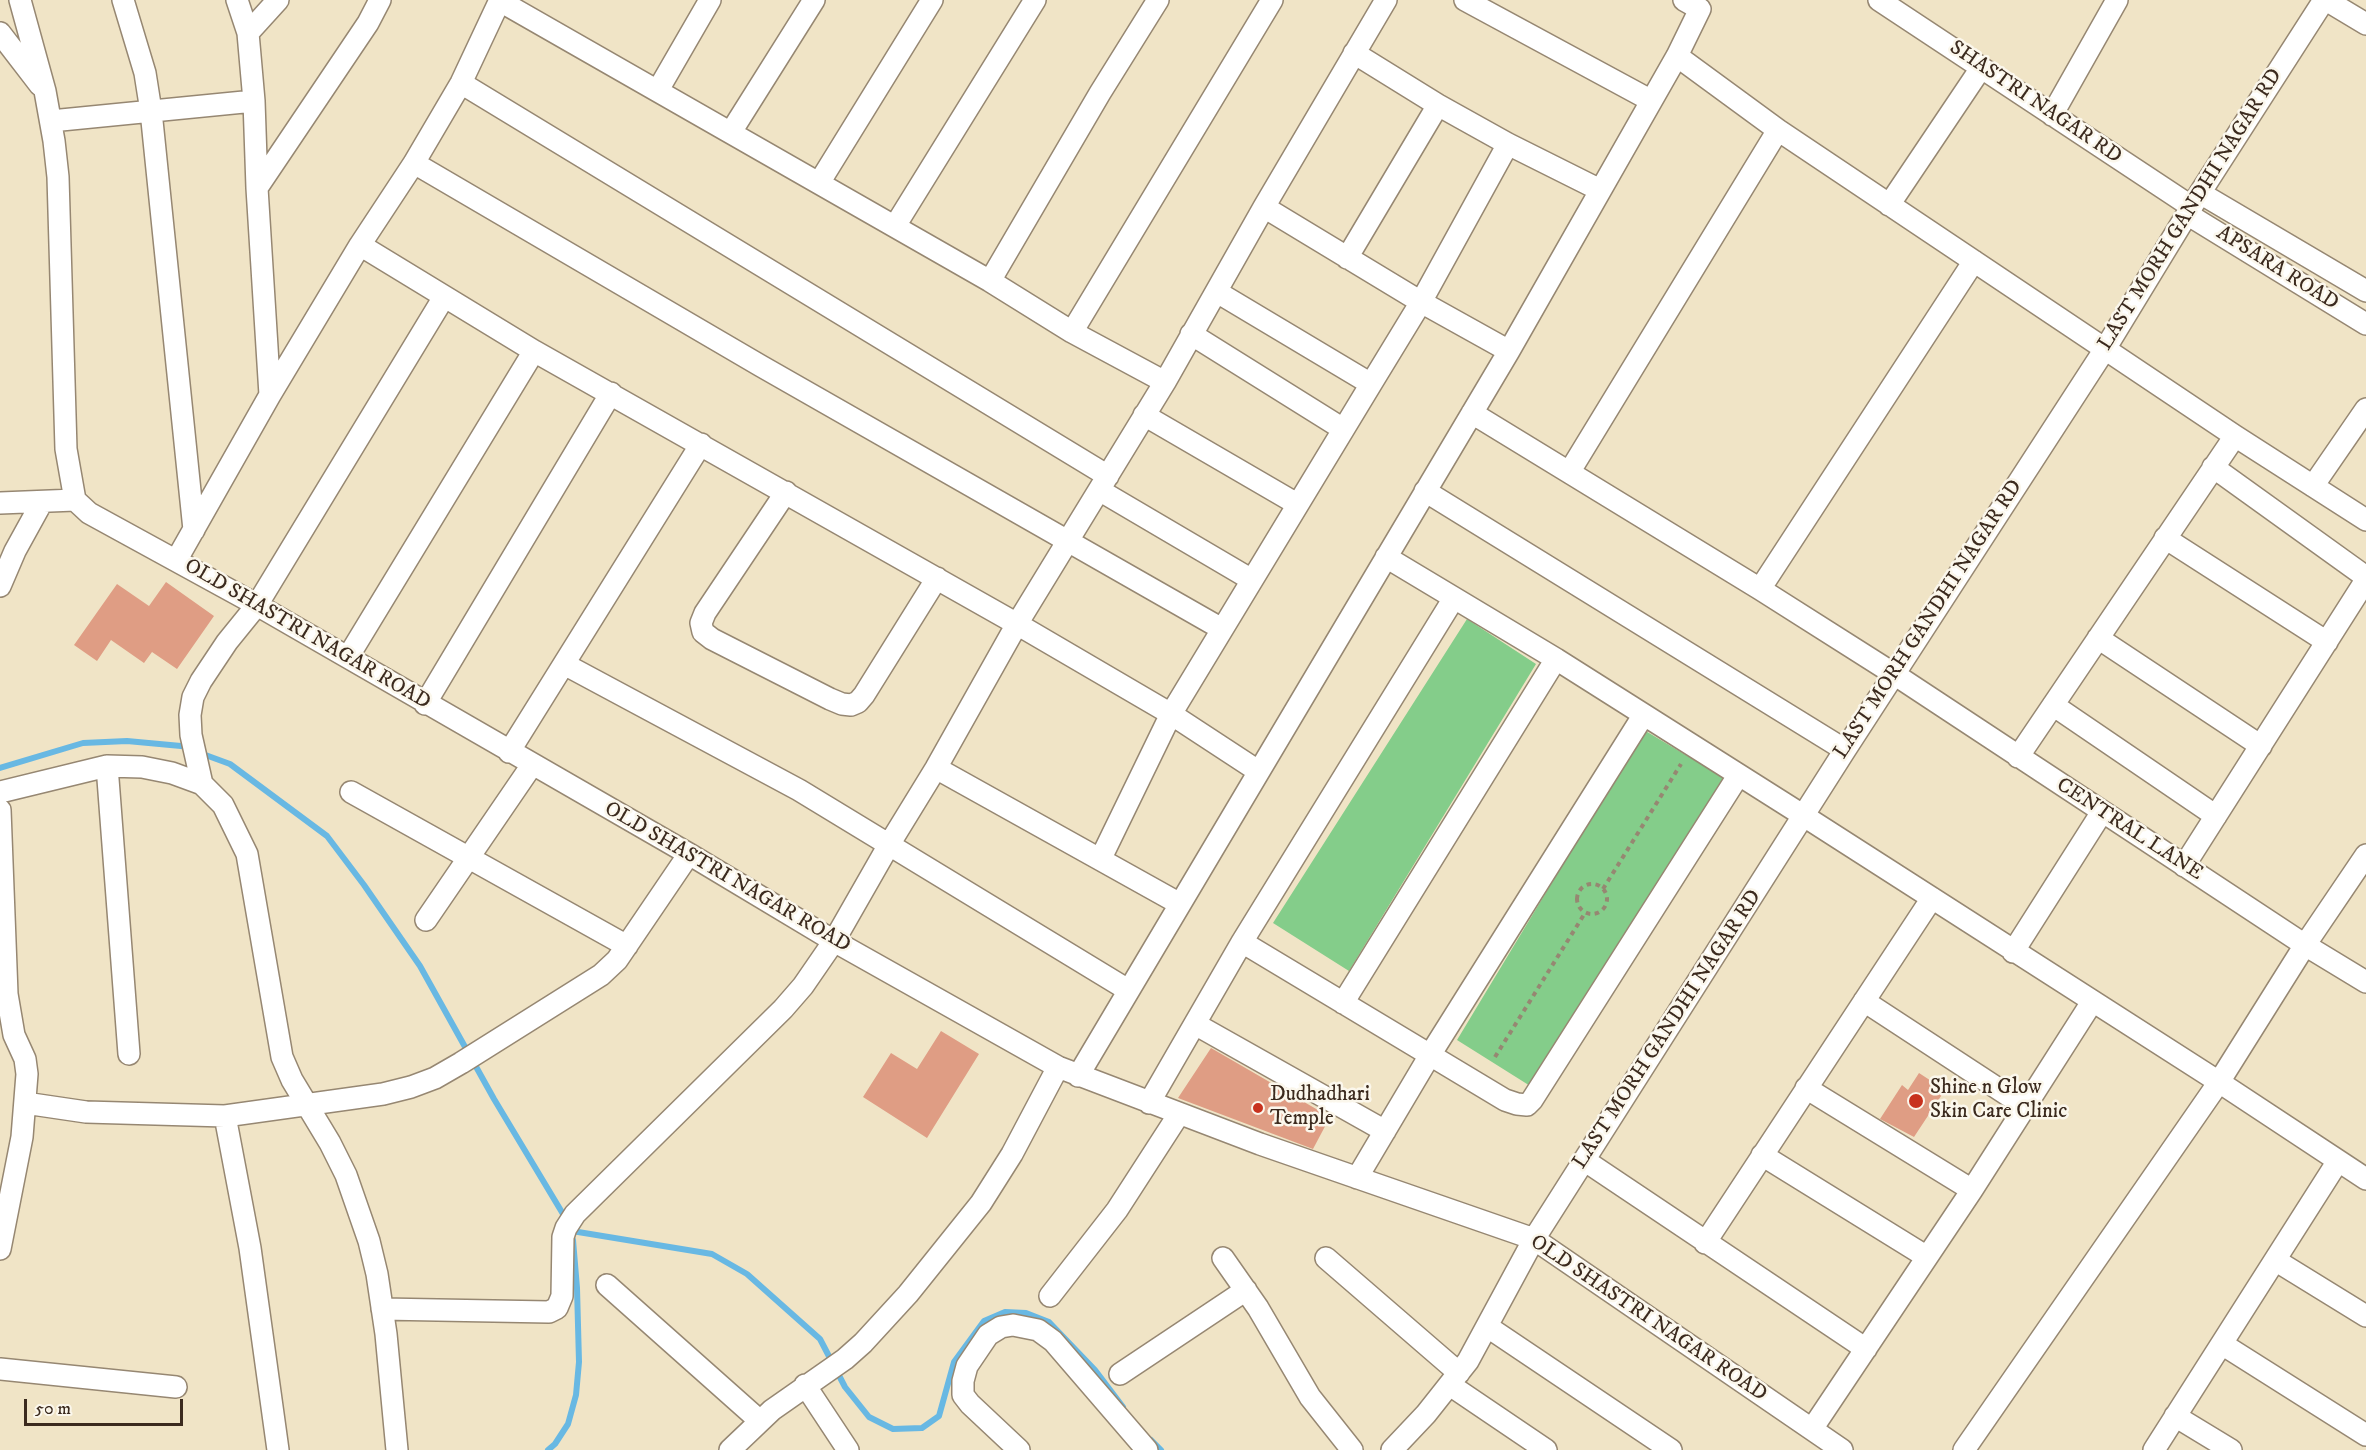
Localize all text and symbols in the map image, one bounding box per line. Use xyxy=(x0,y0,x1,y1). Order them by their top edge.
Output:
street label: SHASTRI NAGAR RD xyxy=(1944,36,2126,170)
street label: LAST MORH GANDHI NAGAR RD xyxy=(2094,64,2288,356)
street label: APSARA ROAD xyxy=(2211,221,2343,317)
street label: LAST MORH GANDHI NAGAR RD xyxy=(1829,476,2029,764)
street label: OLD SHASTRI NAGAR ROAD xyxy=(179,554,435,716)
street label: CENTRAL LANE xyxy=(2051,773,2207,887)
street label: OLD SHASTRI NAGAR ROAD xyxy=(599,797,855,959)
street label: LAST MORH GANDHI NAGAR RD xyxy=(1568,886,1768,1174)
place label: Shine n Glow Skin Care Clinic xyxy=(1930,1076,2067,1126)
place label: Dudhadhari Temple xyxy=(1270,1083,1370,1133)
marker: Shine n Glow Skin Care Clinic xyxy=(1907,1092,1925,1110)
marker: Dudhadhari Temple xyxy=(1251,1101,1265,1115)
street label: OLD SHASTRI NAGAR ROAD xyxy=(1525,1230,1771,1408)
scale bar xyxy=(27,1387,186,1425)
text: 50 m xyxy=(35,1398,71,1420)

